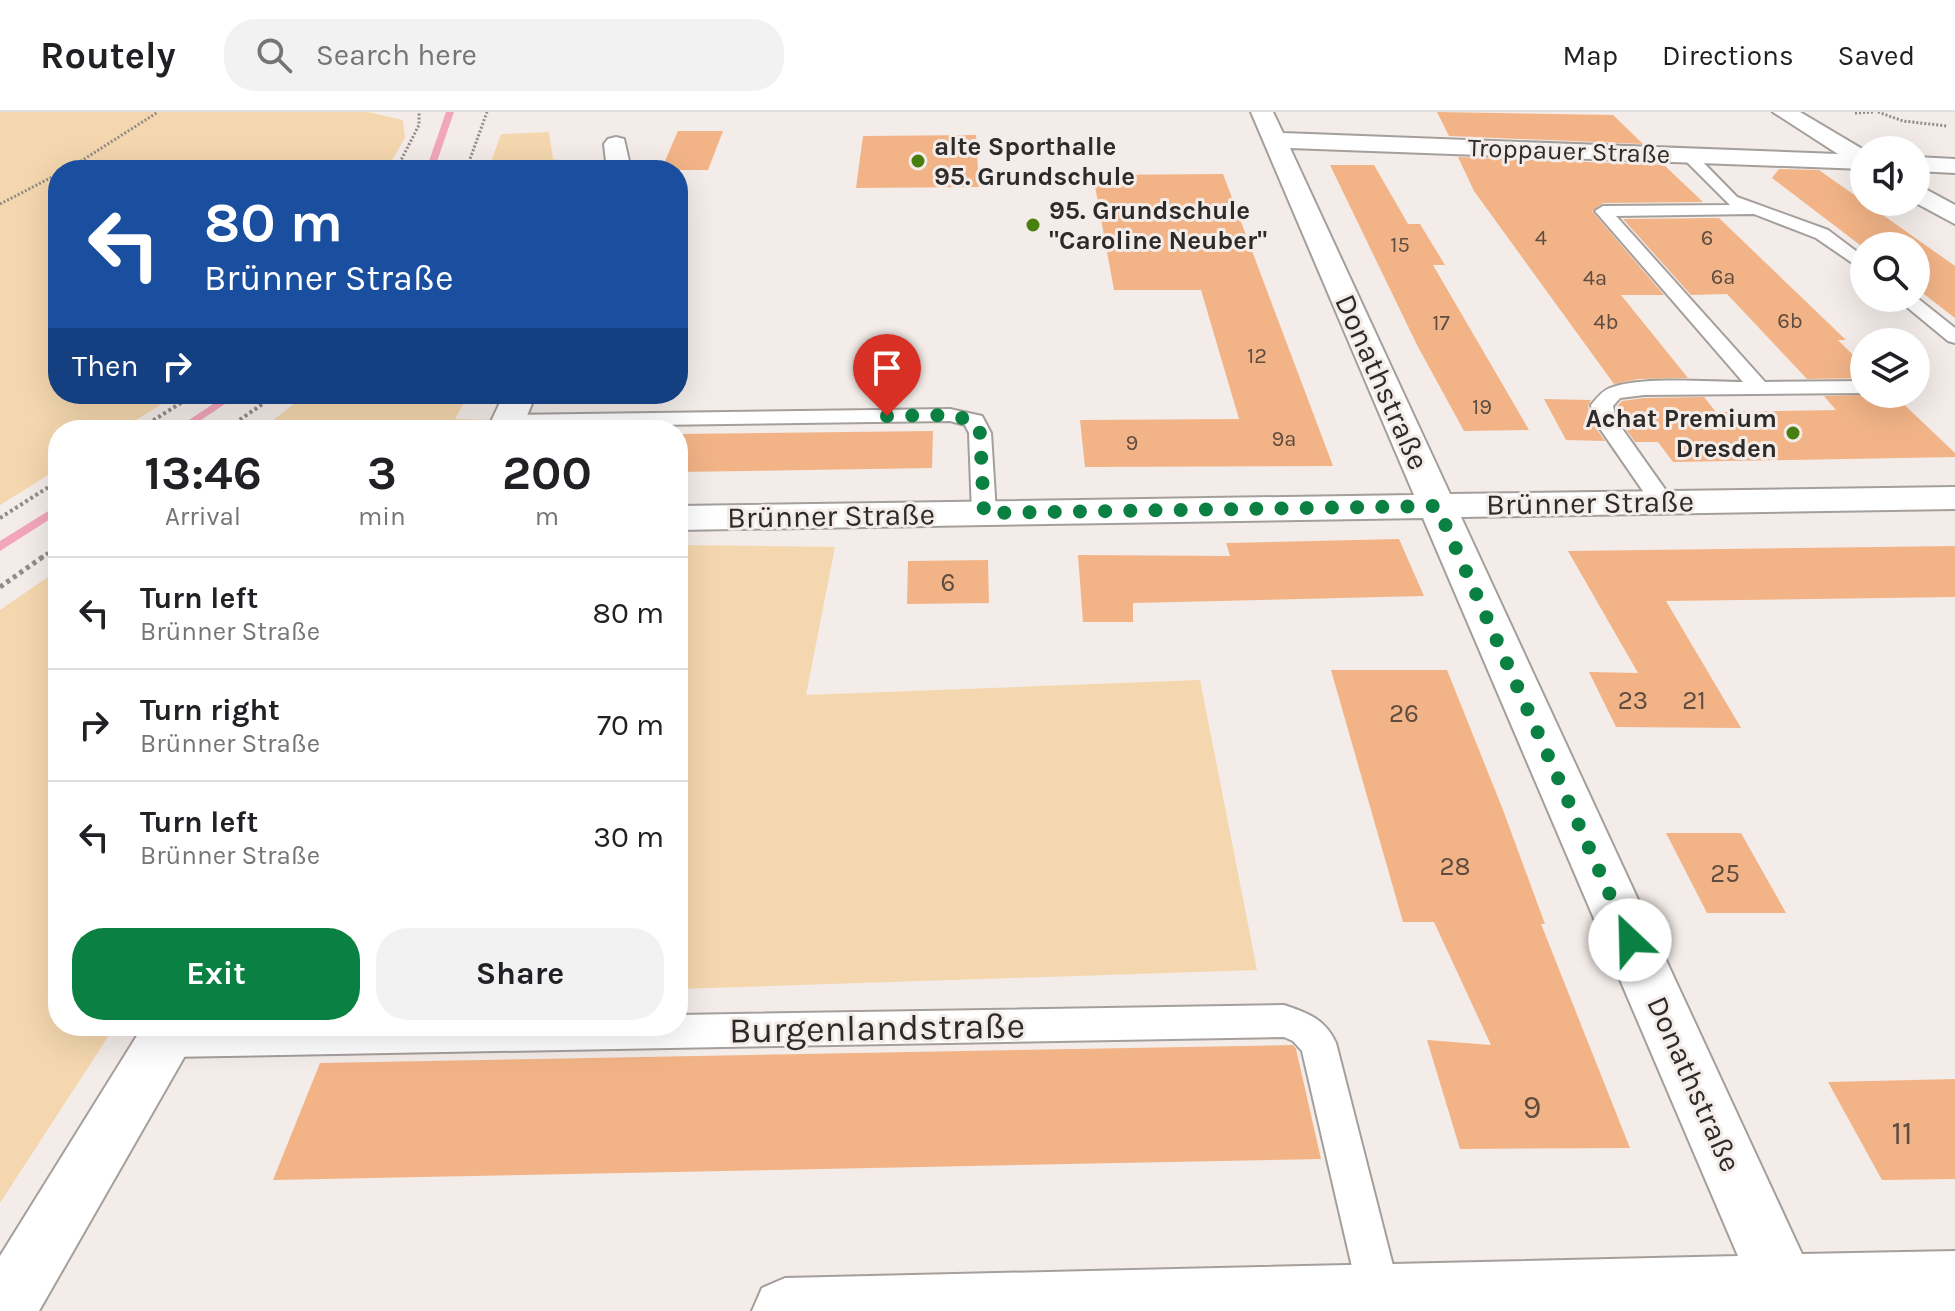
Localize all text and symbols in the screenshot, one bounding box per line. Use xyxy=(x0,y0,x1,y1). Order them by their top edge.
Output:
search box xyxy=(224,19,784,91)
text: Routely xyxy=(40,33,176,78)
icon: search xyxy=(252,33,296,77)
text: Search here xyxy=(316,37,477,73)
text: Map xyxy=(1563,39,1618,72)
text: Directions xyxy=(1662,39,1794,72)
text: Saved xyxy=(1838,39,1915,72)
place label: alte Sporthalle 95. Grundschule xyxy=(934,131,1135,192)
street label: Troppauer Straße xyxy=(1467,132,1671,170)
map controls xyxy=(1850,136,1930,408)
button: sound xyxy=(1850,136,1930,216)
marker: alte Sporthalle 95. Grundschule xyxy=(909,152,927,170)
text: 80 m xyxy=(204,190,343,255)
icon: left xyxy=(72,192,176,296)
place label: 95. Grundschule "Caroline Neuber" xyxy=(1049,195,1267,256)
marker: 95. Grundschule "Caroline Neuber" xyxy=(1024,216,1042,234)
house number: 4 xyxy=(1535,225,1547,251)
house number: 6 xyxy=(1701,225,1713,251)
house number: 15 xyxy=(1390,232,1410,258)
button: search xyxy=(1850,232,1930,312)
text: Brünner Straße xyxy=(204,257,453,299)
house number: 6a xyxy=(1711,264,1735,290)
house number: 4a xyxy=(1583,265,1607,291)
street label: Donathstraße xyxy=(1327,289,1437,475)
house number: 6b xyxy=(1777,308,1803,334)
house number: 4b xyxy=(1593,309,1619,335)
house number: 17 xyxy=(1432,310,1450,336)
button: layers xyxy=(1850,328,1930,408)
pin xyxy=(853,334,921,416)
house number: 12 xyxy=(1247,343,1267,369)
icon: right xyxy=(155,344,199,388)
icon: arrive xyxy=(865,346,909,390)
text: Then xyxy=(72,348,139,384)
house number: 19 xyxy=(1472,394,1492,420)
place label: Achat Premium Dresden xyxy=(1585,403,1777,464)
marker: Achat Premium Dresden xyxy=(1784,424,1802,442)
house number: 9a xyxy=(1272,426,1296,452)
house number: 9 xyxy=(1126,430,1138,456)
text: 13:46 xyxy=(144,445,262,501)
text: 3 xyxy=(367,445,397,501)
text: 200 xyxy=(502,445,592,501)
street label: Brünner Straße xyxy=(1486,483,1694,523)
street label: Brünner Straße xyxy=(727,496,935,536)
text: Arrival xyxy=(165,501,241,532)
text: min xyxy=(358,501,406,532)
text: m xyxy=(535,501,559,532)
house number: 6 xyxy=(941,567,955,598)
text: Turn left xyxy=(140,580,258,616)
icon: left xyxy=(72,591,116,635)
text: 80 m xyxy=(593,595,664,631)
text: Brünner Straße xyxy=(140,616,320,647)
house number: 23 xyxy=(1618,685,1648,716)
house number: 21 xyxy=(1682,685,1706,716)
text: Turn right xyxy=(140,692,280,728)
house number: 26 xyxy=(1389,698,1419,729)
icon: right xyxy=(72,703,116,747)
text: 70 m xyxy=(597,707,664,743)
text: Brünner Straße xyxy=(140,728,320,759)
text: Turn left xyxy=(140,804,258,840)
icon: left xyxy=(72,815,116,859)
text: 30 m xyxy=(593,819,664,855)
text: Brünner Straße xyxy=(140,840,320,871)
house number: 28 xyxy=(1439,851,1471,882)
house number: 25 xyxy=(1710,858,1740,889)
position arrow xyxy=(1588,898,1672,982)
button: Exit xyxy=(72,928,360,1020)
button: Share xyxy=(376,928,664,1020)
street label: Donathstraße xyxy=(1639,991,1749,1177)
street label: Burgenlandstraße xyxy=(729,1004,1025,1052)
house number: 9 xyxy=(1523,1089,1541,1126)
house number: 11 xyxy=(1891,1115,1913,1152)

